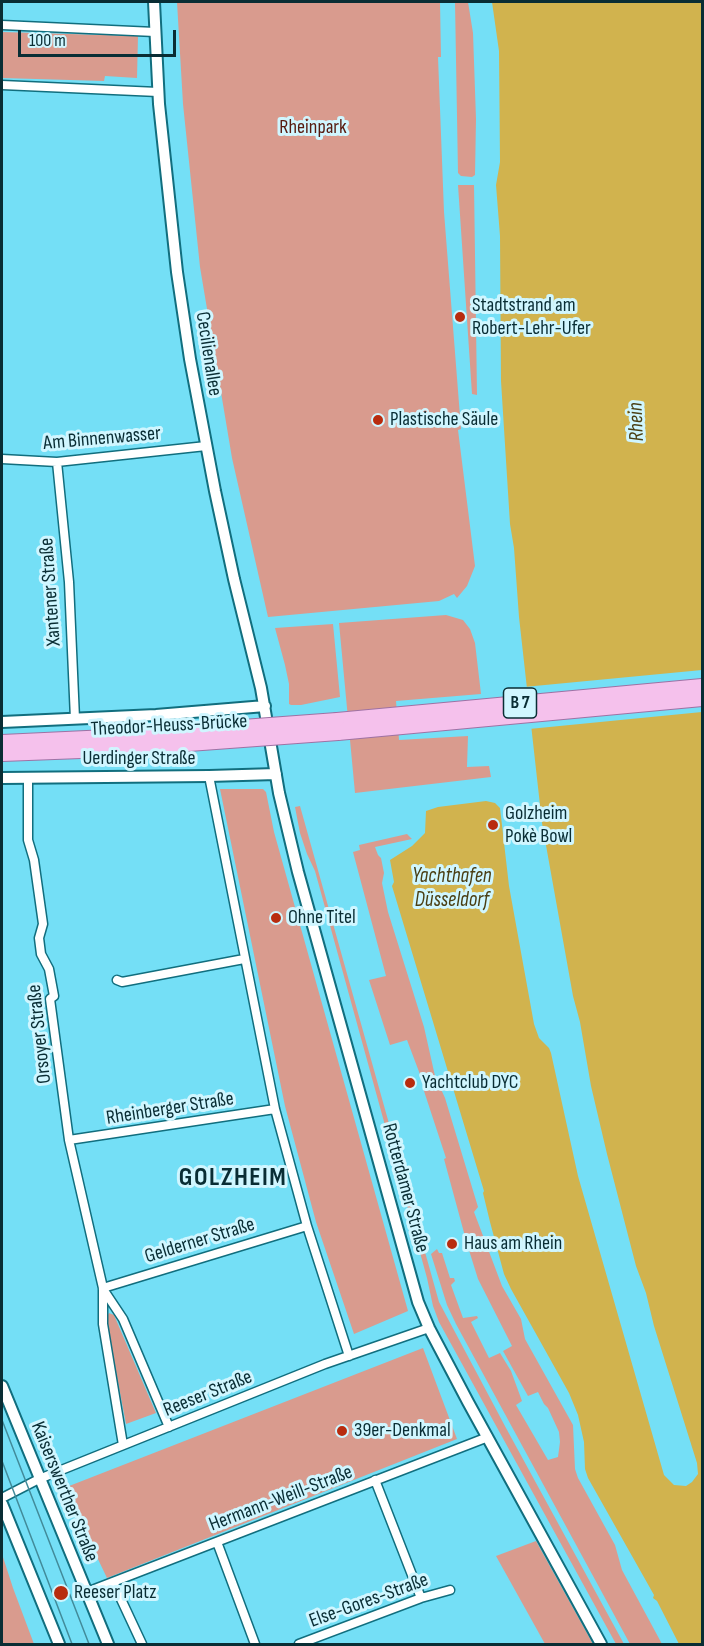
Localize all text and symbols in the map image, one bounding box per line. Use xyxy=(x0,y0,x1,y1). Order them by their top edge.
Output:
scale bar xyxy=(21,18,178,56)
text: 100 m xyxy=(29,30,66,51)
park label: Rheinpark xyxy=(279,116,347,140)
place label: Stadtstrand am Robert-Lehr-Ufer xyxy=(472,294,591,341)
street label: Cecilienallee xyxy=(190,310,226,398)
marker: Stadtstrand am Robert-Lehr-Ufer xyxy=(453,310,467,324)
water label: Rhein xyxy=(624,402,650,442)
place label: Plastische Säule xyxy=(390,408,498,432)
marker: Plastische Säule xyxy=(371,413,385,427)
street label: Am Binnenwasser xyxy=(42,422,162,456)
street label: Xantener Straße xyxy=(35,537,67,647)
road number: B 7 xyxy=(504,688,536,718)
street label: Theodor-Heuss-Brücke xyxy=(90,710,248,742)
street label: Uerdinger Straße xyxy=(82,747,196,771)
place label: Golzheim Pokè Bowl xyxy=(505,802,572,849)
marker: Golzheim Pokè Bowl xyxy=(486,818,500,832)
water label: Yachthafen Düsseldorf xyxy=(412,864,492,914)
place label: Ohne Titel xyxy=(288,906,356,930)
marker: Ohne Titel xyxy=(269,911,283,925)
street label: Orsoyer Straße xyxy=(23,983,57,1085)
place label: Yachtclub DYC xyxy=(422,1071,518,1095)
marker: Yachtclub DYC xyxy=(403,1076,417,1090)
street label: Rheinberger Straße xyxy=(105,1087,235,1131)
street label: Rotterdamer Straße xyxy=(376,1121,434,1255)
district label: GOLZHEIM xyxy=(179,1162,287,1194)
street label: Gelderner Straße xyxy=(142,1213,258,1269)
place label: Haus am Rhein xyxy=(464,1232,562,1256)
marker: Haus am Rhein xyxy=(445,1237,459,1251)
street label: Reeser Straße xyxy=(160,1365,256,1423)
street label: Kaiserswerther Straße xyxy=(25,1418,103,1566)
place label: 39er-Denkmal xyxy=(354,1419,451,1443)
marker: 39er-Denkmal xyxy=(335,1424,349,1438)
street label: Hermann-Weill-Straße xyxy=(206,1461,356,1537)
street label: Else-Gores-Straße xyxy=(306,1568,432,1634)
place label: Reeser Platz xyxy=(74,1581,156,1605)
marker: Reeser Platz xyxy=(52,1584,70,1602)

